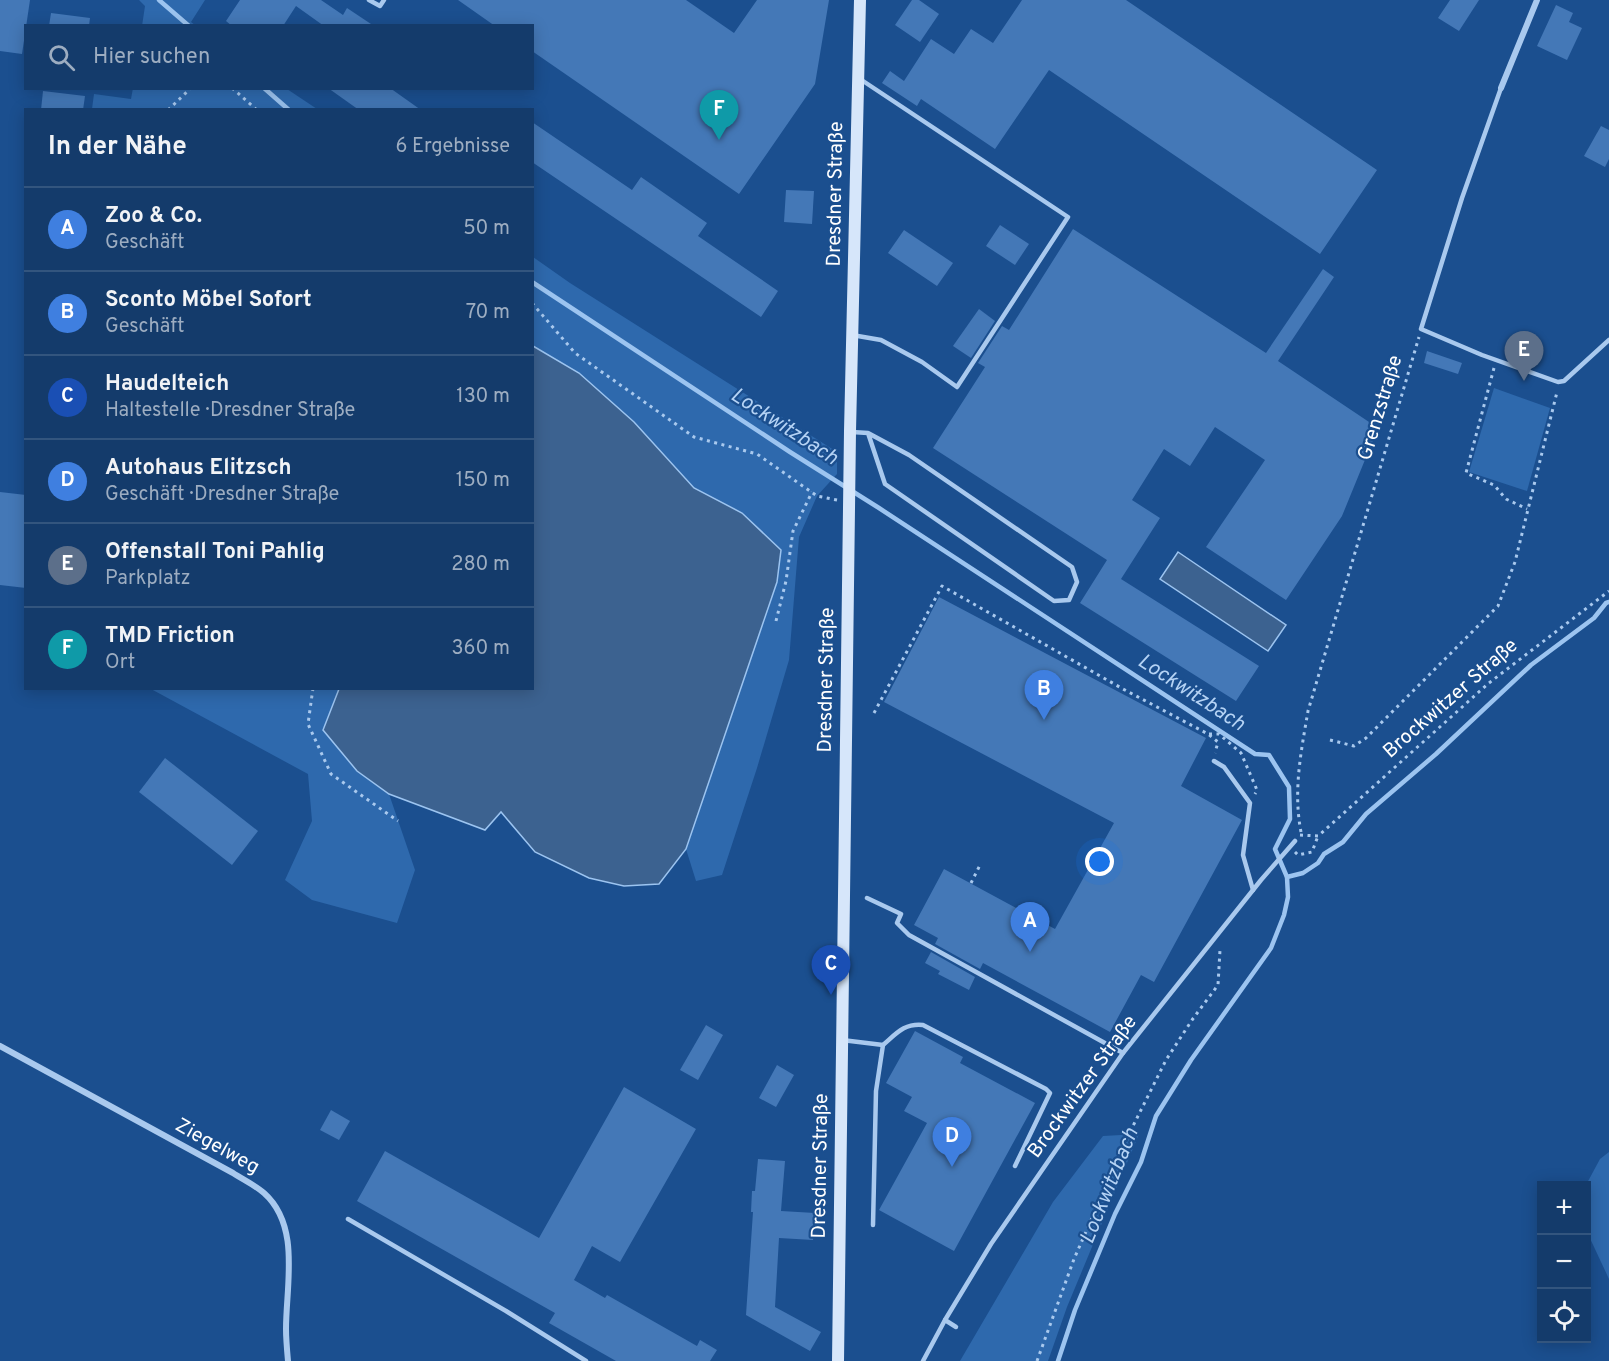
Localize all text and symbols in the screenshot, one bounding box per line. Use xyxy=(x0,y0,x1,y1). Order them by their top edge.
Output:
search box xyxy=(24,24,534,90)
icon: search xyxy=(45,41,78,74)
text: Hier suchen xyxy=(93,44,210,71)
pin: F xyxy=(700,90,738,140)
street label: Dresdner Straße xyxy=(822,121,850,267)
text: In der Nähe xyxy=(48,131,187,164)
text: 6 Ergebnisse xyxy=(395,134,510,160)
text: Zoo & Co. xyxy=(105,203,202,230)
text: A xyxy=(60,216,75,242)
text: 50 m xyxy=(463,216,510,242)
text: Geschäft xyxy=(105,230,185,256)
text: Sconto Möbel Sofort xyxy=(105,287,312,314)
text: B xyxy=(61,300,74,326)
text: 70 m xyxy=(466,300,510,326)
text: Geschäft xyxy=(105,314,185,340)
pin: E xyxy=(1504,332,1544,381)
street label: Grenzstraße xyxy=(1353,352,1409,464)
text: Haudelteich xyxy=(105,371,229,398)
water label: Lockwitzbach xyxy=(725,382,843,472)
text: C xyxy=(61,384,74,410)
text: 130 m xyxy=(456,384,510,410)
text: Haltestelle · Dresdner Straße xyxy=(105,398,355,424)
text: Autohaus Elitzsch xyxy=(105,455,292,482)
text: D xyxy=(60,468,75,494)
text: 150 m xyxy=(456,468,510,494)
text: Geschäft · Dresdner Straße xyxy=(105,482,339,508)
text: Offenstall Toni Pahlig xyxy=(105,539,325,566)
text: E xyxy=(61,552,74,578)
text: 280 m xyxy=(451,552,510,578)
text: Parkplatz xyxy=(105,566,191,592)
street label: Dresdner Straße xyxy=(813,607,841,753)
text: TMD Friction xyxy=(105,623,235,650)
street label: Brockwitzer Straße xyxy=(1378,633,1524,765)
text: F xyxy=(62,636,73,662)
text: 360 m xyxy=(452,636,510,662)
water label: Lockwitzbach xyxy=(1132,648,1250,738)
text: Ort xyxy=(105,650,135,676)
pin: B xyxy=(1024,670,1064,720)
your location xyxy=(1085,847,1114,876)
pin: A xyxy=(1010,902,1050,952)
pin: C xyxy=(812,946,850,995)
street label: Brockwitzer Straße xyxy=(1022,1010,1144,1164)
street label: Dresdner Straße xyxy=(807,1093,835,1239)
street label: Ziegelweg xyxy=(170,1113,264,1181)
pin: D xyxy=(932,1118,972,1167)
water label: Lockwitzbach xyxy=(1074,1123,1146,1248)
map controls xyxy=(1537,1181,1591,1343)
button: + xyxy=(1537,1181,1591,1235)
button: − xyxy=(1537,1235,1591,1289)
button: locate xyxy=(1537,1289,1591,1343)

